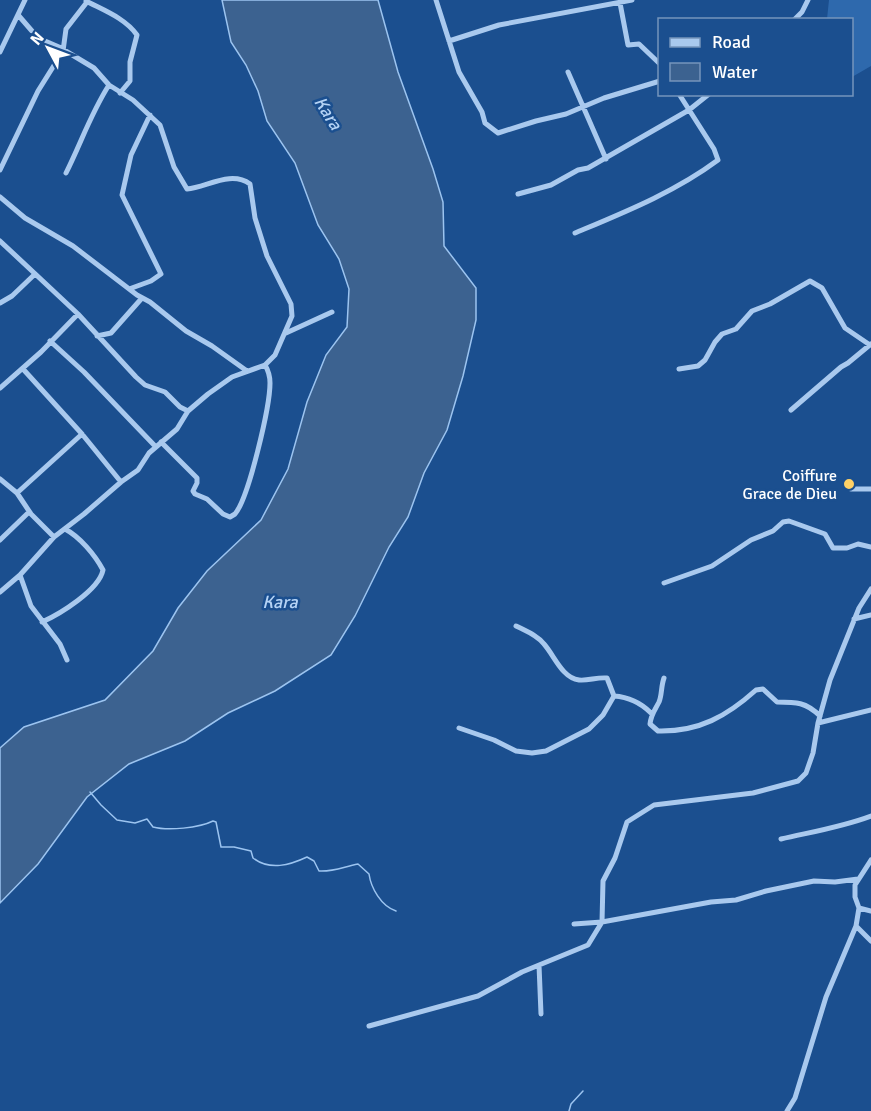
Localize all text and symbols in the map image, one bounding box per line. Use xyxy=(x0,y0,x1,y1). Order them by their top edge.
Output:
north arrow xyxy=(18,18,78,78)
legend xyxy=(658,18,853,96)
text: N xyxy=(26,28,49,50)
text: Road xyxy=(712,31,751,53)
text: Water xyxy=(712,61,758,83)
water label: Kara xyxy=(309,92,347,135)
place label: Coiffure Grace de Dieu xyxy=(742,466,837,504)
marker: Coiffure Grace de Dieu xyxy=(842,477,856,491)
water label: Kara xyxy=(262,591,299,613)

